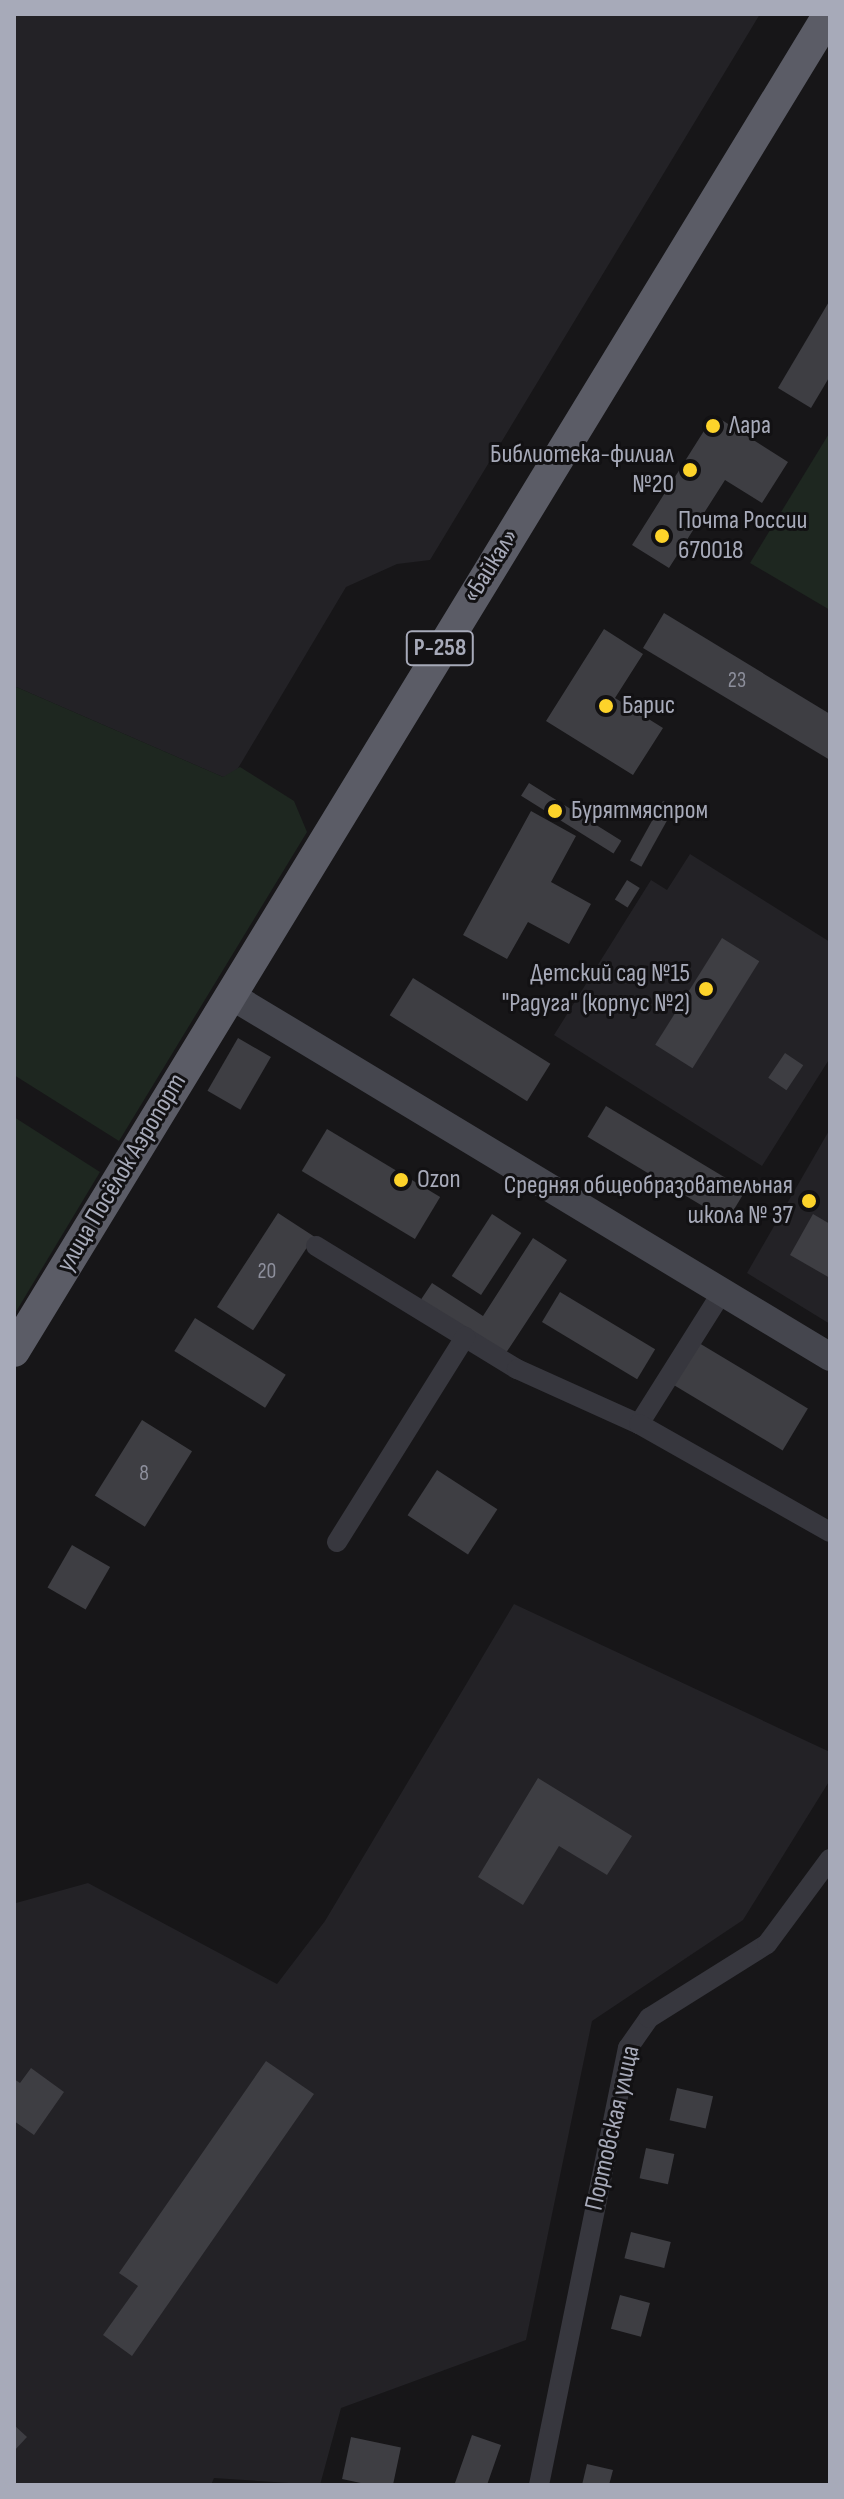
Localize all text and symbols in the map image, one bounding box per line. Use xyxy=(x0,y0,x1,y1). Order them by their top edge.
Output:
place label: Лара xyxy=(729,410,771,442)
marker: Лара xyxy=(704,417,722,435)
place label: Библиотека-филиал №20 xyxy=(490,439,674,500)
marker: Библиотека-филиал №20 xyxy=(681,461,699,479)
place label: Почта России 670018 xyxy=(678,505,807,566)
street label: «Байкал» xyxy=(456,523,526,609)
marker: Почта России 670018 xyxy=(653,527,671,545)
road number: Р-258 xyxy=(404,628,476,668)
house number: 23 xyxy=(728,668,746,694)
place label: Барис xyxy=(622,690,675,722)
marker: Барис xyxy=(597,697,615,715)
place label: Бурятмяспром xyxy=(571,795,708,827)
marker: Бурятмяспром xyxy=(546,802,564,820)
place label: Детский сад №15 "Радуга" (корпус №2) xyxy=(502,958,690,1020)
marker: Детский сад №15 "Радуга" (корпус №2) xyxy=(697,980,715,998)
street label: улица Посёлок Аэропорт xyxy=(50,1068,194,1278)
place label: Ozon xyxy=(417,1164,461,1196)
place label: Средняя общеобразовательная школа № 37 xyxy=(504,1170,793,1232)
marker: Ozon xyxy=(392,1171,410,1189)
marker: Средняя общеобразовательная школа № 37 xyxy=(800,1192,818,1210)
house number: 20 xyxy=(258,1259,276,1285)
house number: 8 xyxy=(139,1461,149,1487)
street label: Портовская улица xyxy=(579,2043,647,2213)

